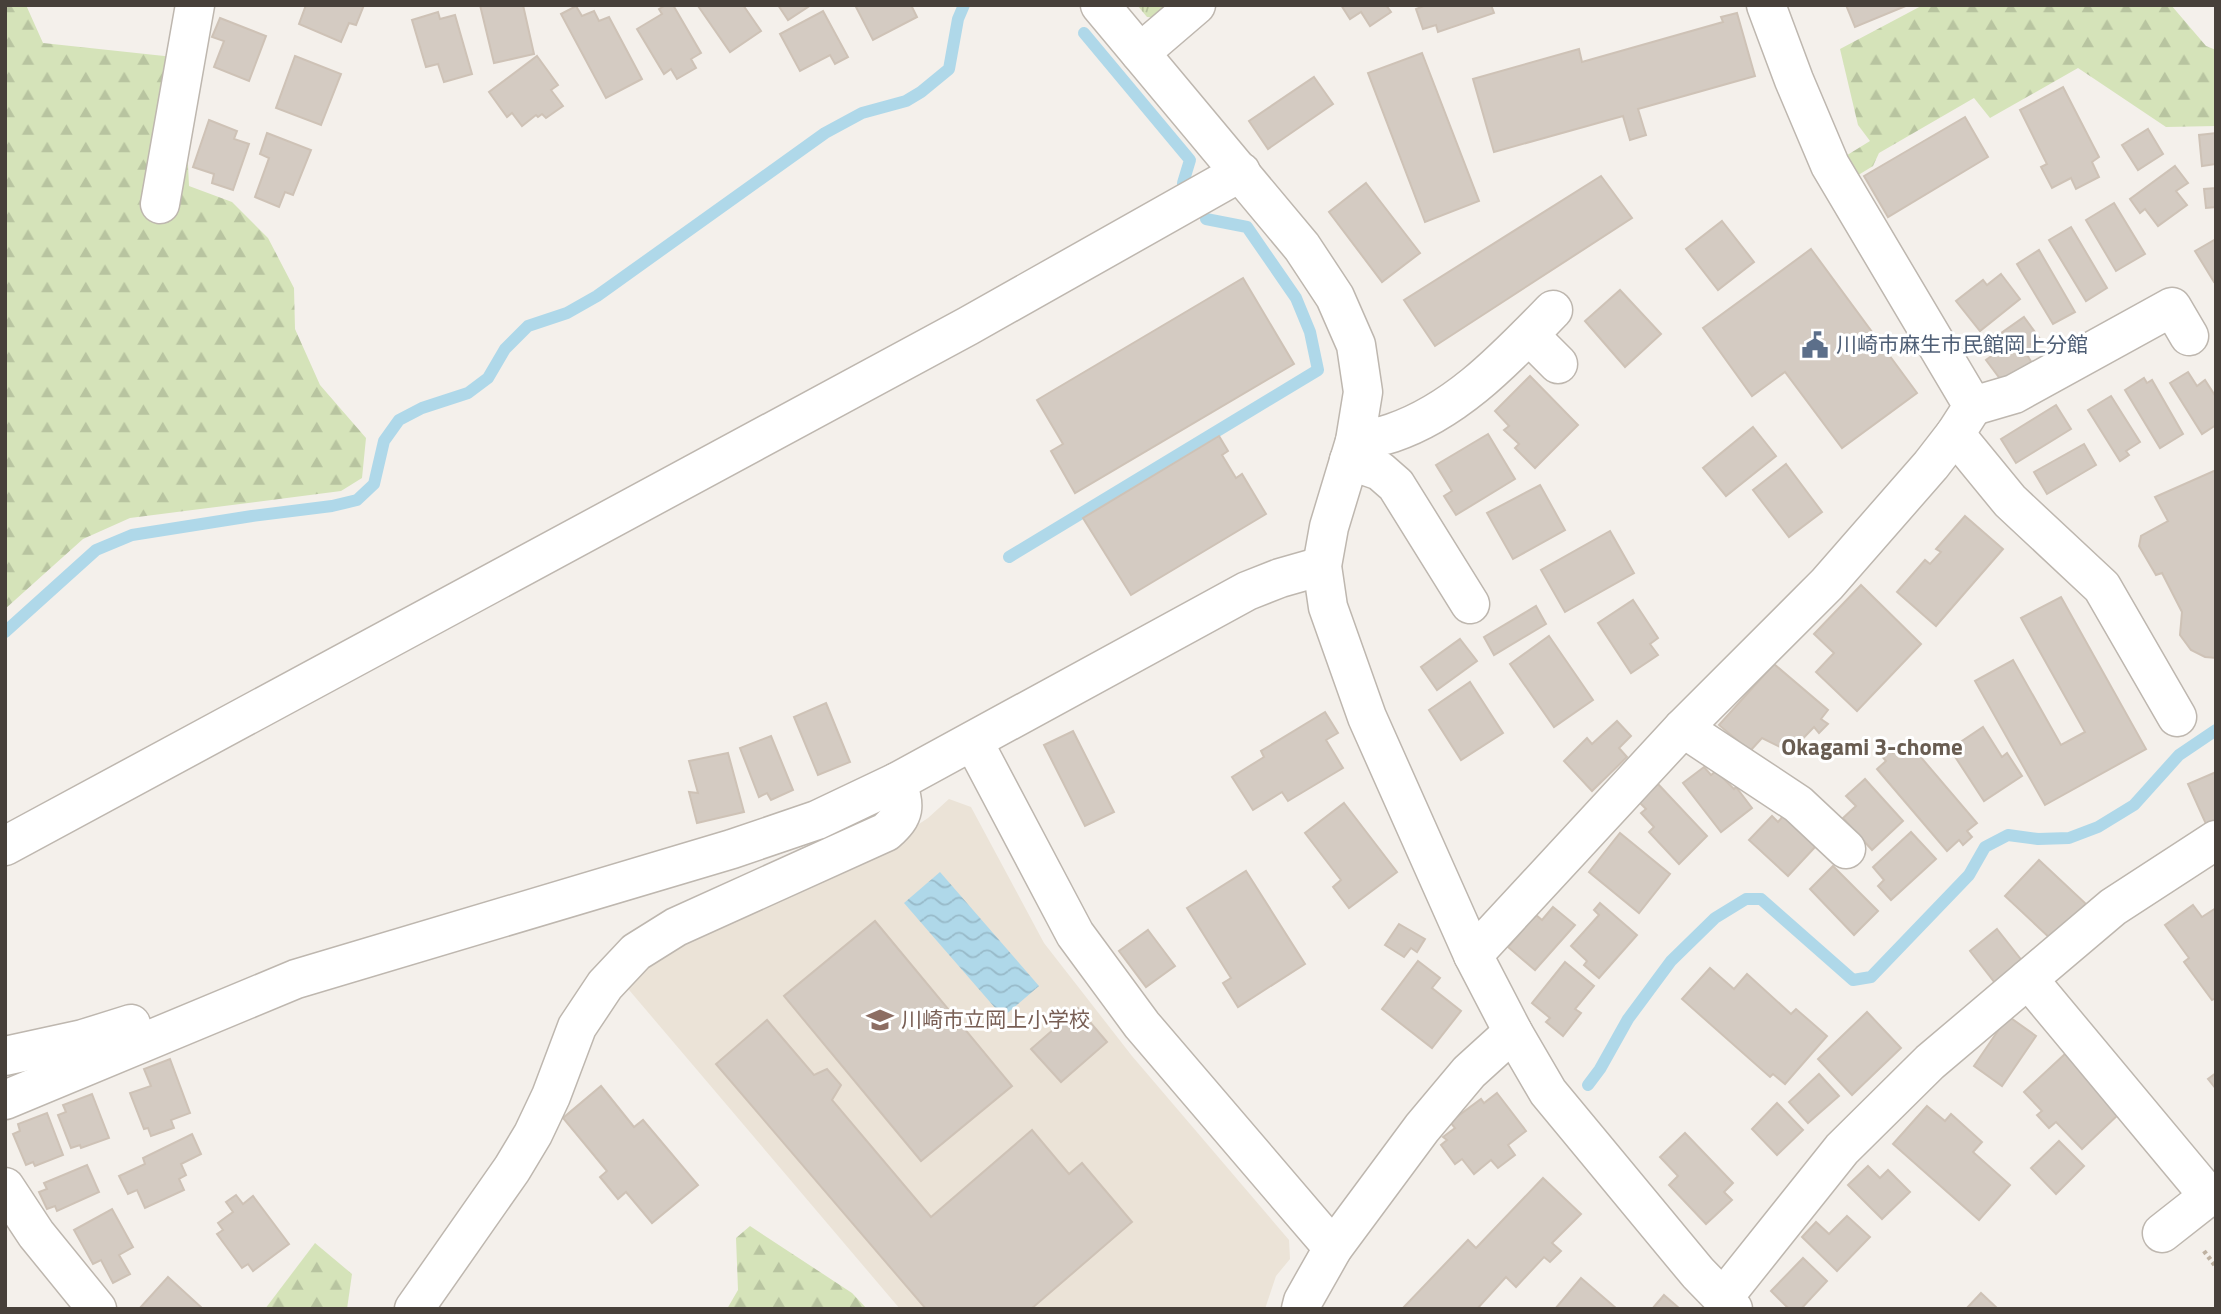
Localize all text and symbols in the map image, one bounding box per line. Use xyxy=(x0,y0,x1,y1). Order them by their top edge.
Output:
place label: 川崎市麻生市民館岡上分館 xyxy=(1836,328,2088,360)
public building icon: 川崎市麻生市民館岡上分館 xyxy=(1800,330,1830,360)
district label: Okagami 3-chome xyxy=(1781,729,1963,764)
place label: 川崎市立岡上小学校 xyxy=(901,1003,1090,1035)
school or university icon: 川崎市立岡上小学校 xyxy=(865,1005,895,1035)

